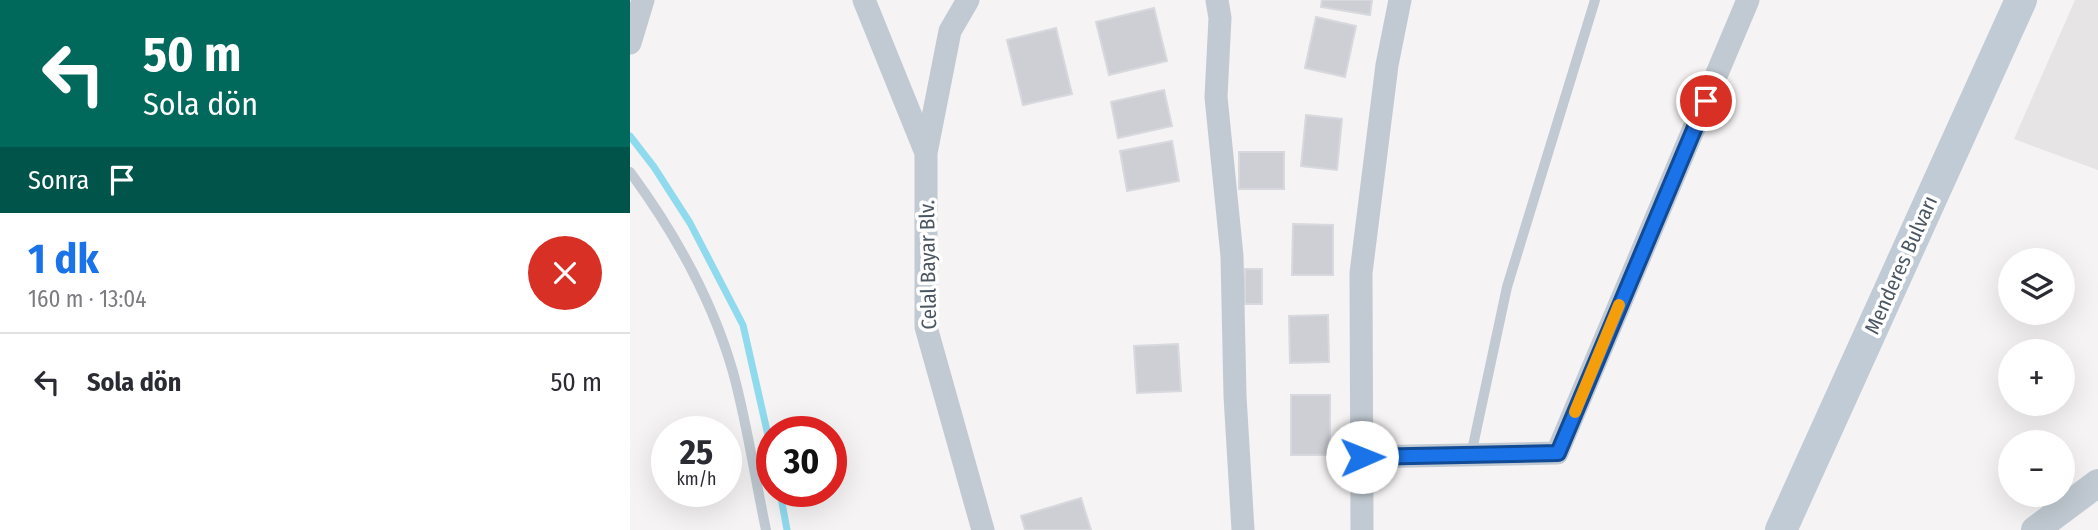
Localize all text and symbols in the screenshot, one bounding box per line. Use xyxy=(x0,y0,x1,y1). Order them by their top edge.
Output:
text: 50 m xyxy=(143,25,241,84)
icon: left xyxy=(28,28,119,119)
pin xyxy=(1676,71,1736,131)
icon: arrive xyxy=(1687,82,1725,120)
text: Sola dön xyxy=(143,85,258,123)
icon: arrive xyxy=(103,161,141,199)
text: Sonra xyxy=(28,165,89,196)
street label: Menderes Bulvarı xyxy=(1859,192,1943,338)
street label: Celal Bayar Blv. xyxy=(914,200,942,330)
text: 1 dk xyxy=(28,234,99,284)
button: close xyxy=(528,236,602,310)
map controls xyxy=(1998,248,2075,507)
button: layers xyxy=(1998,248,2075,325)
text: 160 m · 13:04 xyxy=(28,285,146,313)
button: + xyxy=(1998,339,2075,416)
icon: left xyxy=(28,363,66,401)
text: Sola dön xyxy=(87,367,181,398)
text: 50 m xyxy=(550,367,602,398)
speed limit sign: 30 xyxy=(756,416,847,507)
position arrow xyxy=(1325,420,1399,494)
button: − xyxy=(1998,430,2075,507)
text: 25 xyxy=(680,431,713,473)
text: km/h xyxy=(676,468,717,490)

